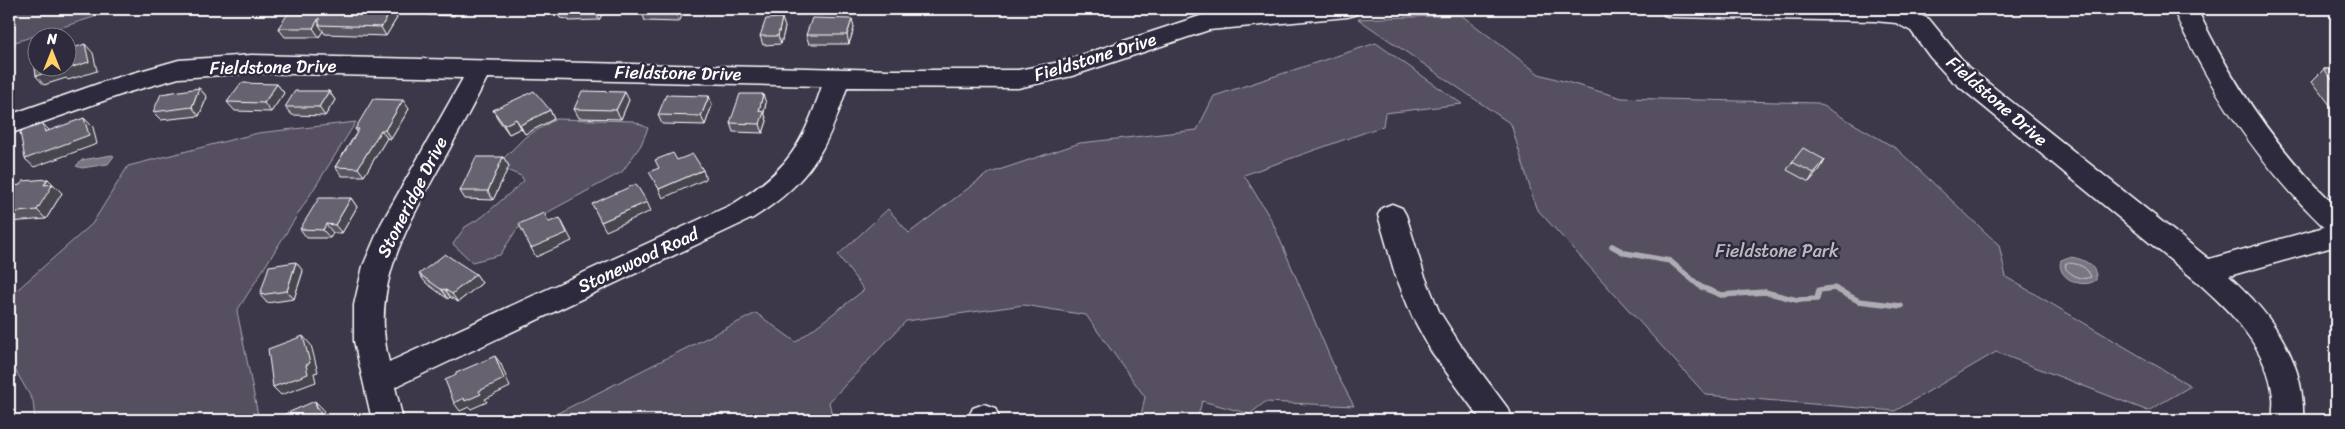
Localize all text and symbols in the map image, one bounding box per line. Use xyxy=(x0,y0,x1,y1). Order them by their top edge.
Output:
street label: Fieldstone Drive xyxy=(1030,23,1161,91)
text: N xyxy=(46,27,57,52)
north arrow xyxy=(28,28,78,78)
street label: Fieldstone Drive xyxy=(1939,47,2056,155)
street label: Fieldstone Drive xyxy=(209,50,337,84)
street label: Fieldstone Drive xyxy=(614,56,742,90)
street label: Stoneridge Drive xyxy=(368,131,456,263)
street label: Stonewood Road xyxy=(572,217,705,302)
park label: Fieldstone Park xyxy=(1715,235,1839,267)

